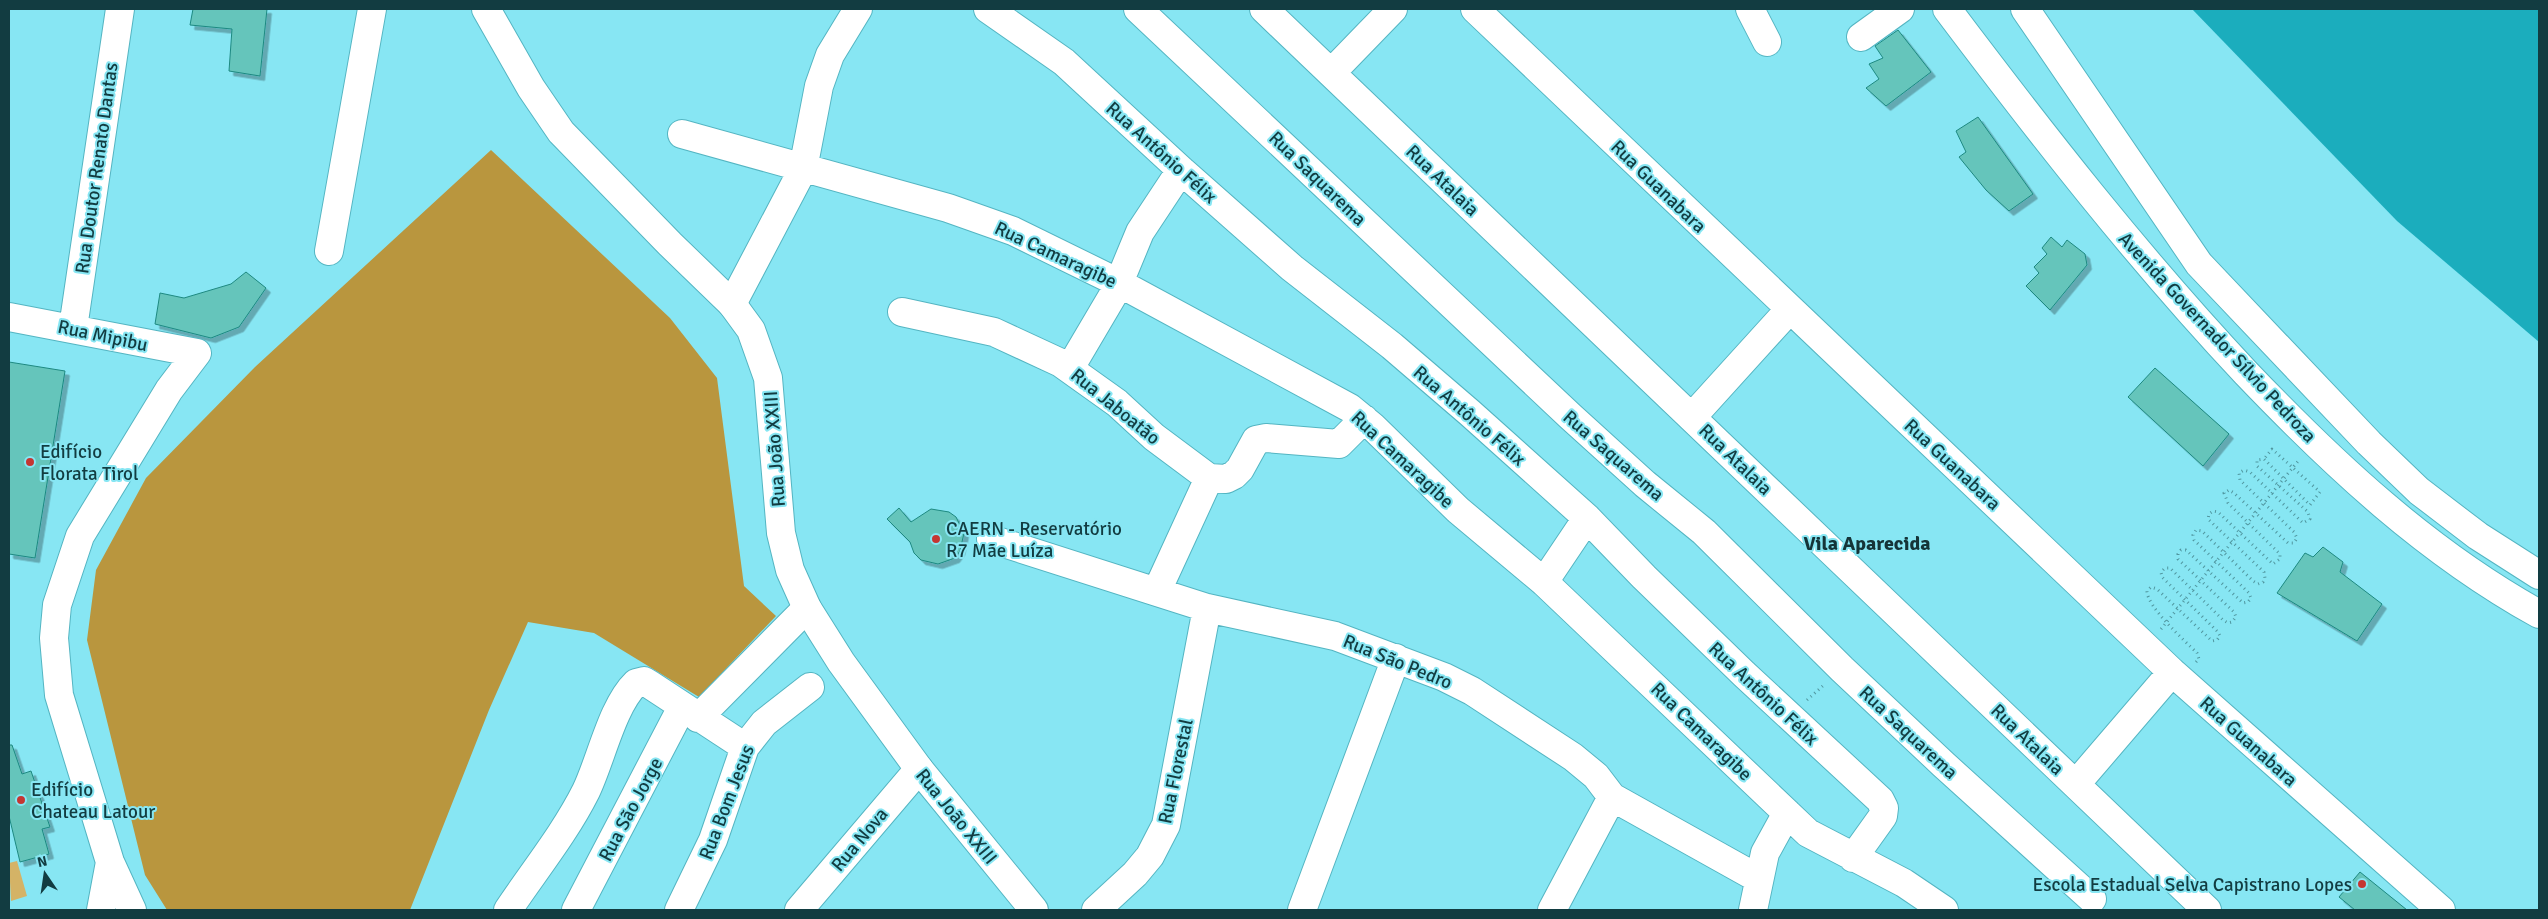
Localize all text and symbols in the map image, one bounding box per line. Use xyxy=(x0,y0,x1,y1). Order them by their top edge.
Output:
street label: Rua Doutor Renato Dantas xyxy=(70,61,124,275)
street label: Rua Antônio Félix xyxy=(1101,97,1222,209)
street label: Rua Saquarema xyxy=(1264,126,1371,231)
street label: Rua Guanabara xyxy=(1606,135,1711,238)
street label: Rua Atalaia xyxy=(1401,140,1484,222)
street label: Rua Camaragibe xyxy=(991,216,1120,294)
street label: Avenida Governador Sílvio Pedroza xyxy=(2113,227,2321,448)
street label: Rua Mipibu xyxy=(56,315,150,357)
street label: Rua Antônio Félix xyxy=(1408,360,1531,471)
street label: Rua Jaboatão xyxy=(1066,363,1165,450)
street label: Rua João XXIII xyxy=(759,390,791,508)
street label: Rua Saquarema xyxy=(1558,405,1669,506)
street label: Rua Camaragibe xyxy=(1346,406,1459,514)
street label: Rua Guanabara xyxy=(1899,414,2006,516)
street label: Rua Atalaia xyxy=(1694,419,1777,501)
place label: Edifício Florata Tirol xyxy=(40,440,139,486)
marker: Edifício Florata Tirol xyxy=(24,456,36,468)
place label: CAERN - Reservatório R7 Mãe Luíza xyxy=(946,517,1122,563)
district label: Vila Aparecida xyxy=(1803,531,1931,556)
marker: CAERN - Reservatório R7 Mãe Luíza xyxy=(930,533,942,545)
street label: Rua São Pedro xyxy=(1339,629,1456,695)
street label: Rua Antônio Félix xyxy=(1703,637,1823,751)
street label: Rua Camaragibe xyxy=(1645,677,1757,786)
street label: Rua Saquarema xyxy=(1854,681,1963,785)
street label: Rua Guanabara xyxy=(2194,691,2302,792)
street label: Rua Atalaia xyxy=(1986,699,2069,781)
street label: Rua Florestal xyxy=(1153,717,1199,826)
street label: Rua Bom Jesus xyxy=(694,742,760,863)
street label: Rua São Jorge xyxy=(593,753,668,865)
street label: Rua João XXIII xyxy=(910,764,1002,869)
place label: Edifício Chateau Latour xyxy=(31,778,155,824)
marker: Edifício Chateau Latour xyxy=(15,794,27,806)
street label: Rua Nova xyxy=(826,803,893,876)
north arrow xyxy=(20,849,70,899)
text: N xyxy=(36,852,49,871)
place label: Escola Estadual Selva Capistrano Lopes xyxy=(2033,873,2352,897)
marker: Escola Estadual Selva Capistrano Lopes xyxy=(2356,878,2368,890)

